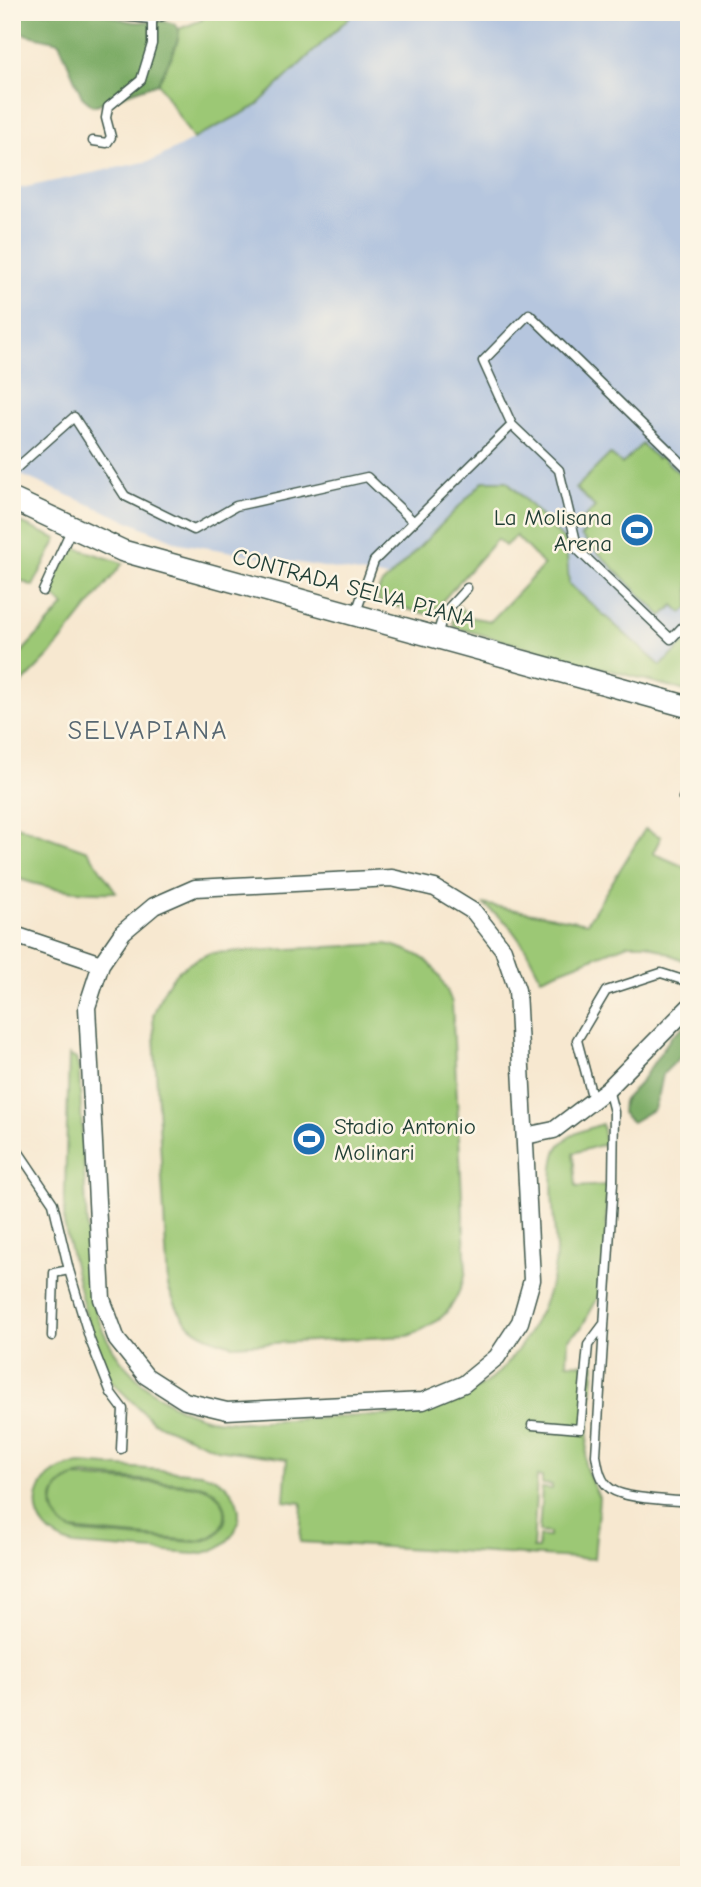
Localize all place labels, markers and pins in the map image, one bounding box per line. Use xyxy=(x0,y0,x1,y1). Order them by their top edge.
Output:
place label: La Molisana Arena xyxy=(494,504,612,557)
sports icon: La Molisana Arena xyxy=(618,511,656,549)
place label: Stadio Antonio Molinari xyxy=(334,1113,476,1166)
sports icon: Stadio Antonio Molinari xyxy=(290,1120,328,1158)

